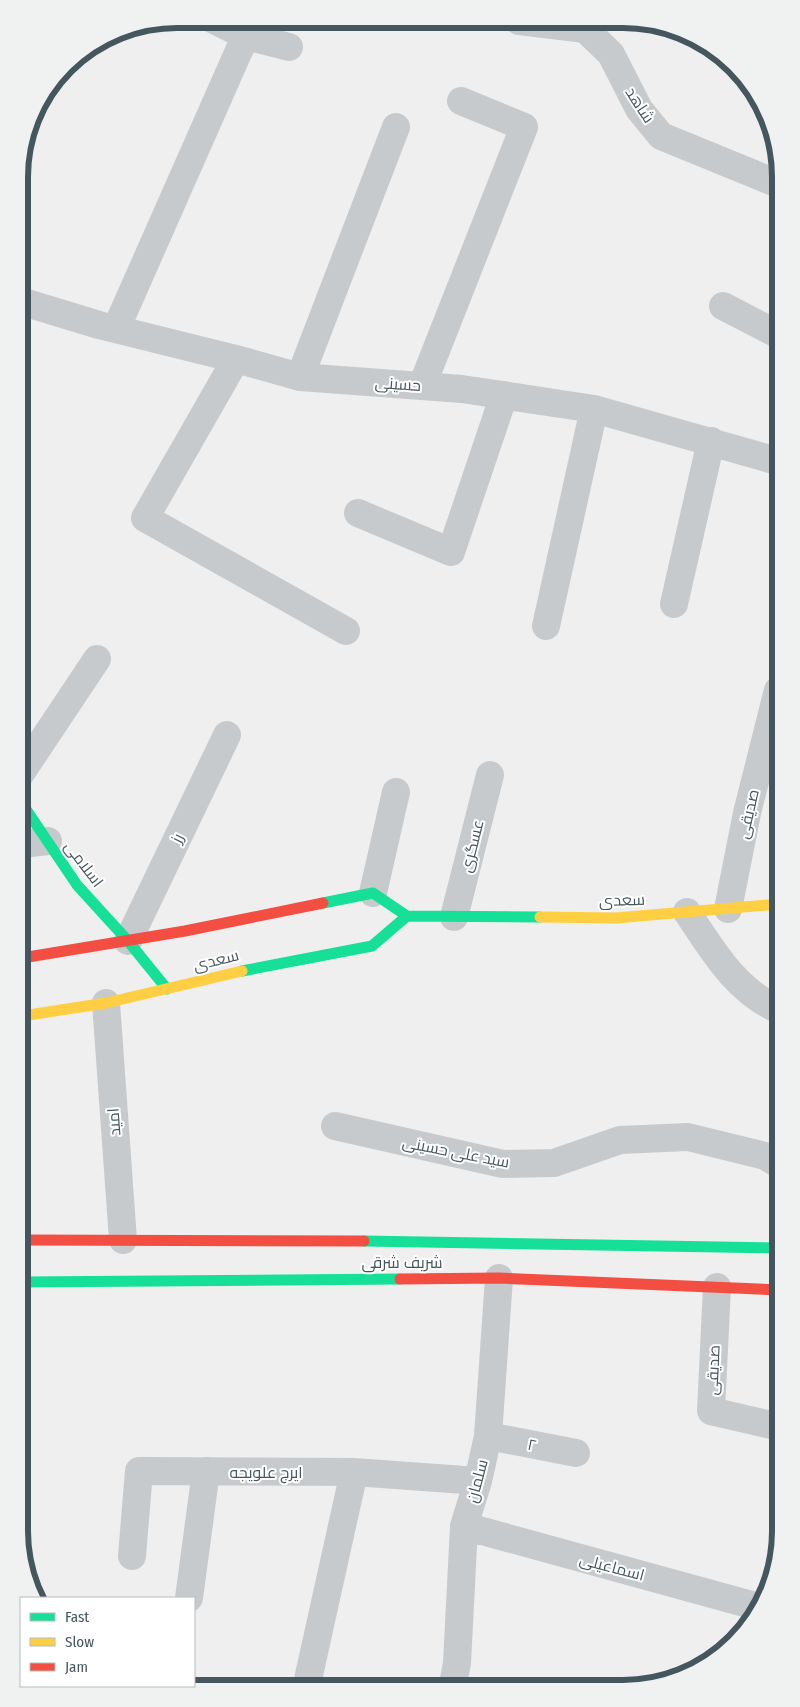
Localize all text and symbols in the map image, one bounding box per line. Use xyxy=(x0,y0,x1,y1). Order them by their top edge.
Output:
street label: شاهد xyxy=(621,83,659,127)
street label: حسینی xyxy=(374,373,422,396)
street label: صدیقی xyxy=(733,787,764,841)
street label: عسگری xyxy=(456,818,489,875)
street label: رز xyxy=(166,830,187,847)
street label: اسلامی xyxy=(60,837,107,891)
street label: سعدی xyxy=(599,890,646,911)
street label: سعدی xyxy=(191,945,241,976)
street label: امید xyxy=(104,1107,124,1137)
street label: سید علی حسینی xyxy=(401,1132,511,1173)
street label: شریف شرقی xyxy=(361,1253,443,1273)
street label: صدیقی xyxy=(702,1344,725,1396)
street label: ۲ xyxy=(526,1435,538,1455)
street label: سلمان xyxy=(462,1457,493,1505)
street label: ایرج علویجه xyxy=(229,1463,303,1484)
street label: اسماعیلی xyxy=(577,1549,646,1586)
legend xyxy=(20,1597,195,1687)
text: Fast xyxy=(65,1608,89,1626)
text: Slow xyxy=(65,1633,94,1651)
text: Jam xyxy=(65,1658,88,1676)

